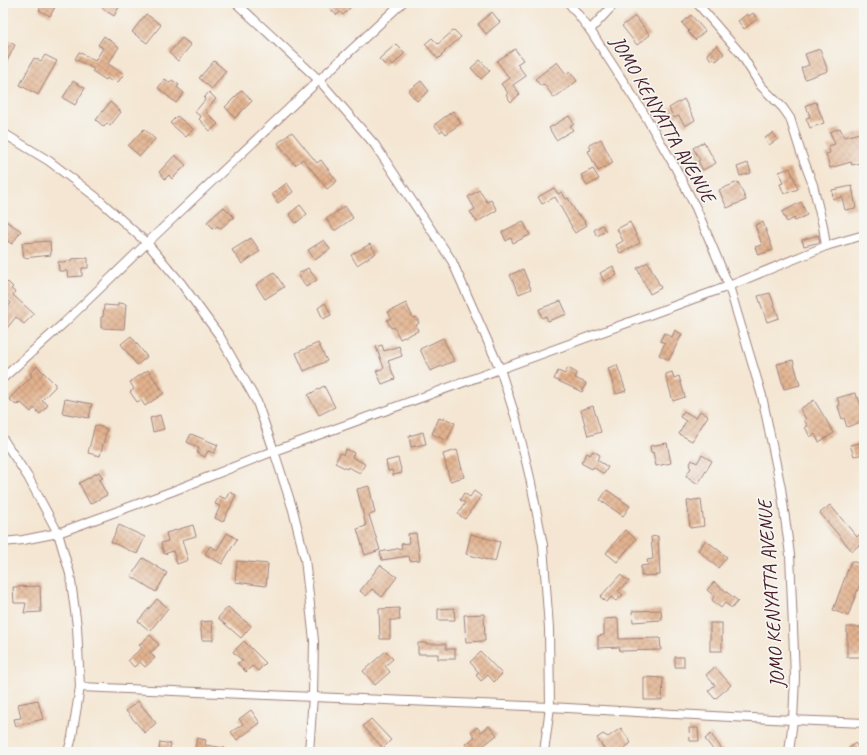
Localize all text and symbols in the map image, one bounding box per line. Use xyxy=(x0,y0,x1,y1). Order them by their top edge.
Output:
street label: JOMO KENYATTA AVENUE xyxy=(605,30,722,209)
street label: JOMO KENYATTA AVENUE xyxy=(752,496,790,690)

